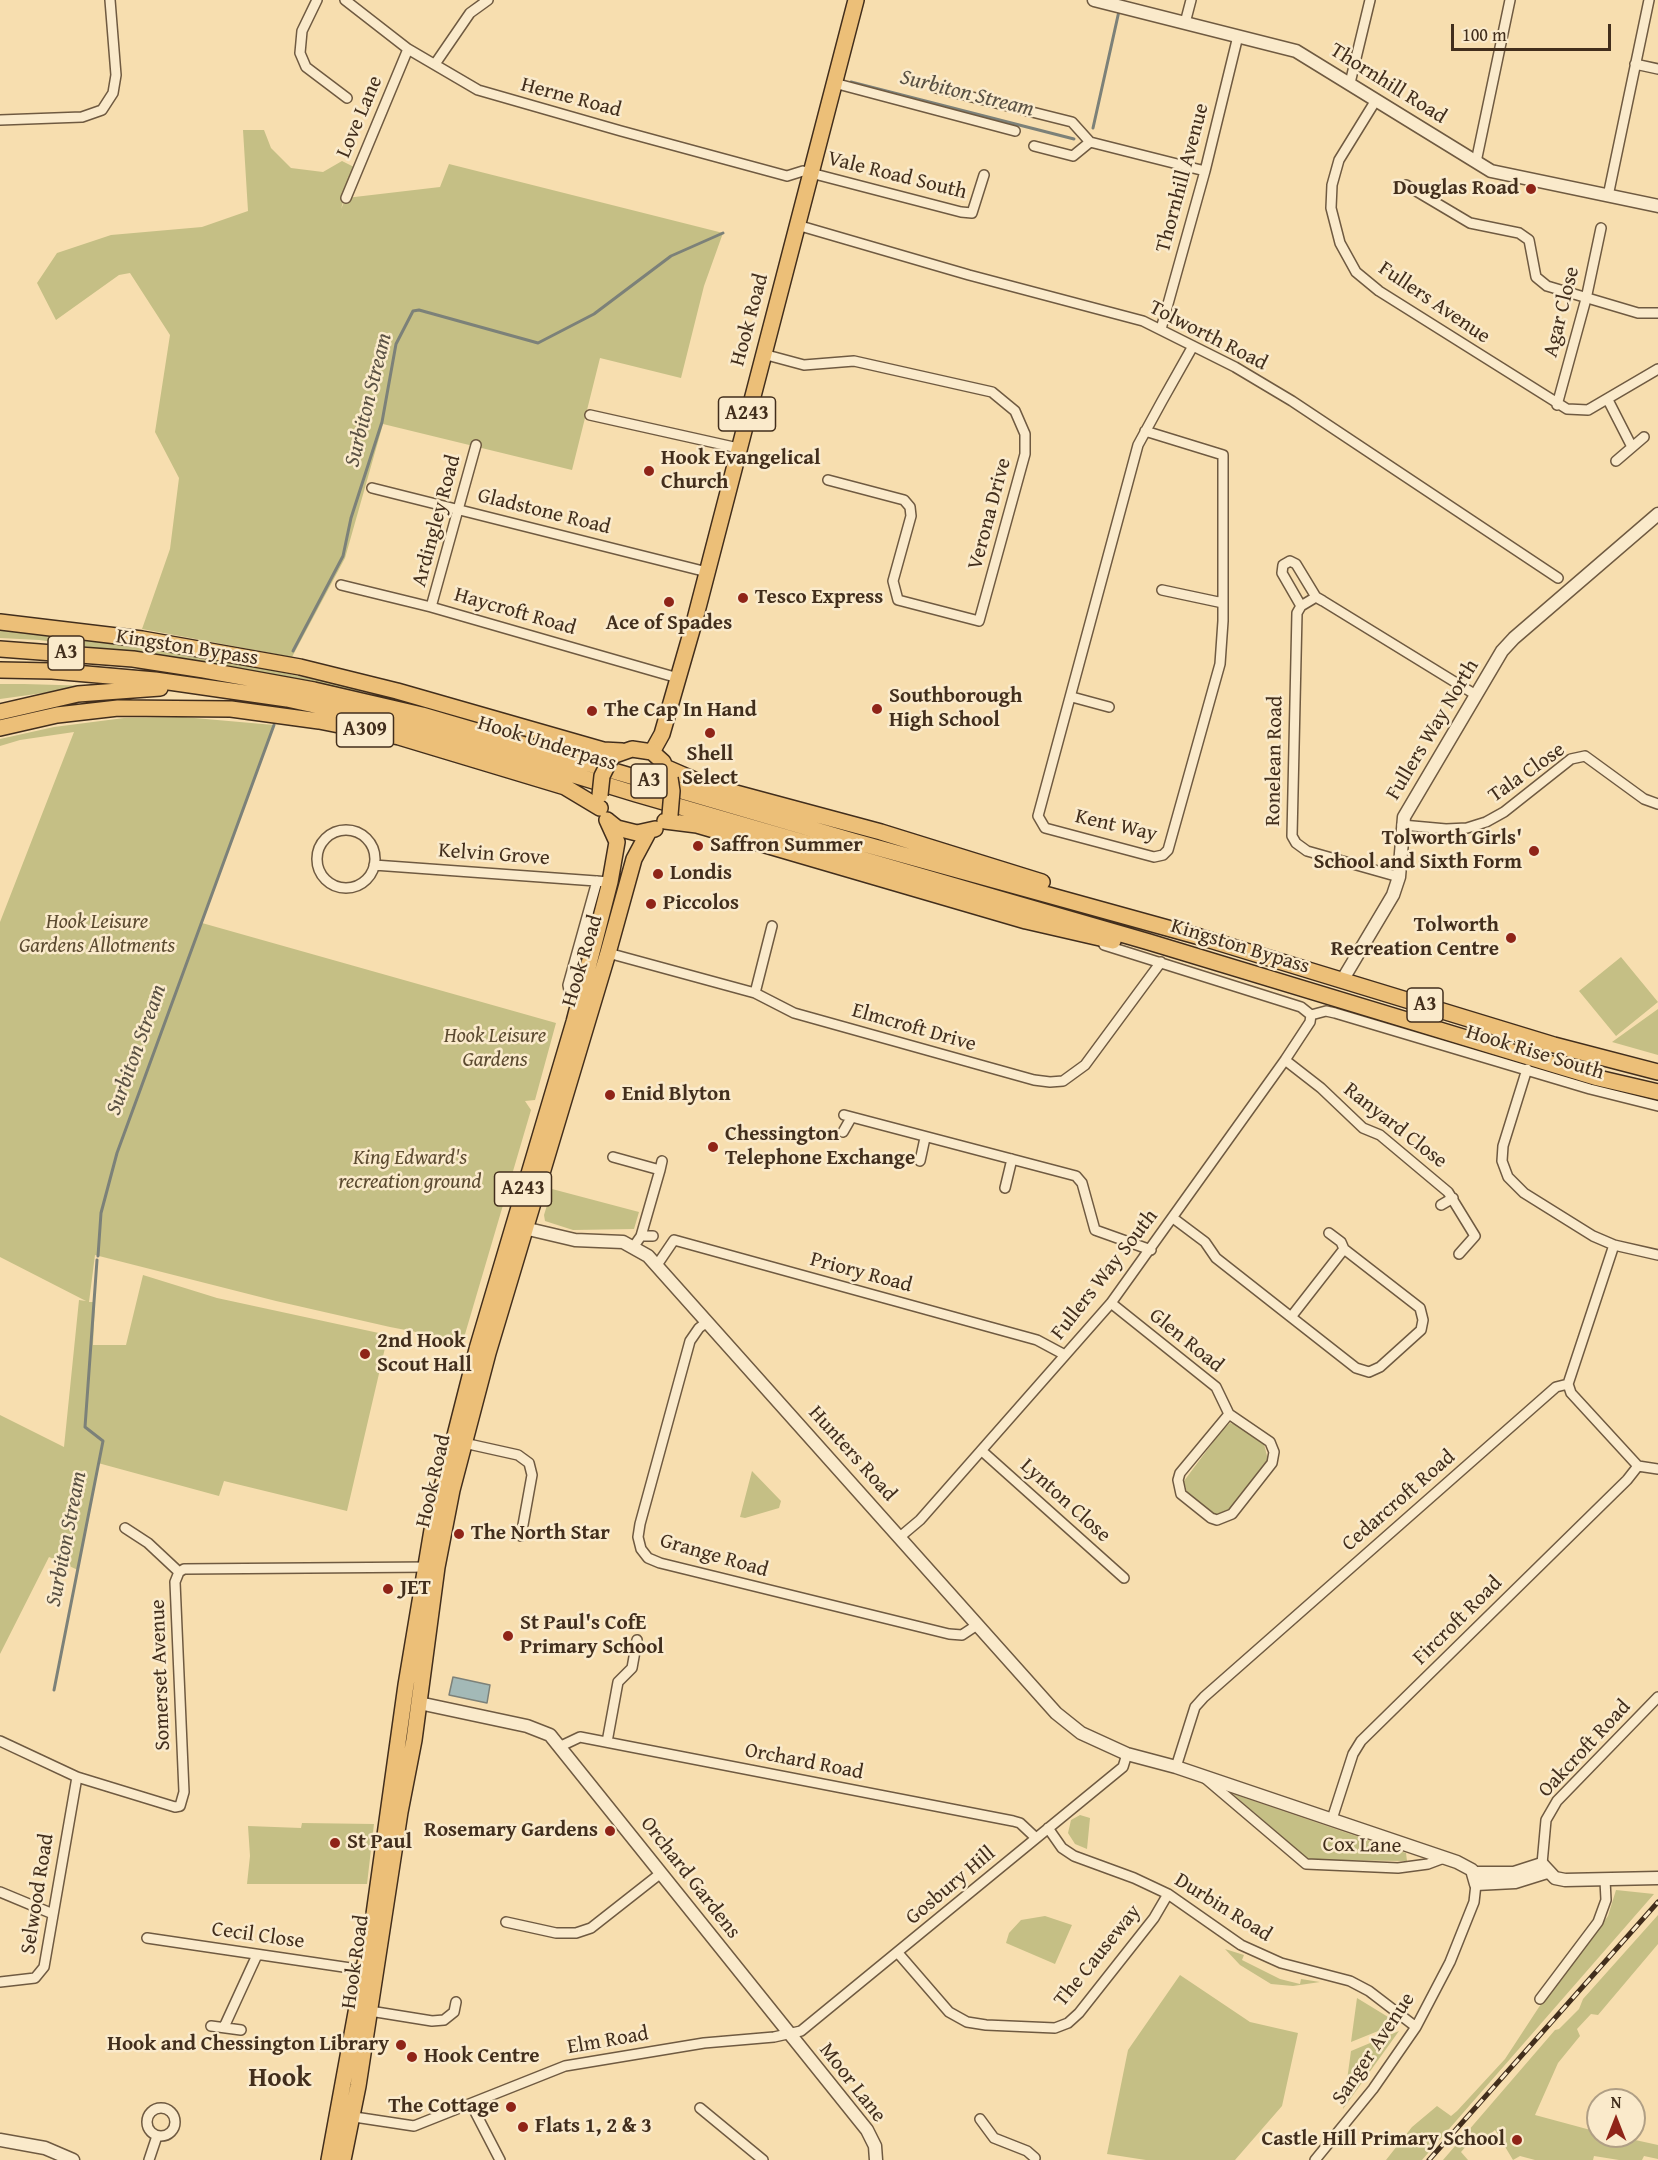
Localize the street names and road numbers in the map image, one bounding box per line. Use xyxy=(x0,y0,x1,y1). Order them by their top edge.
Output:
street label: Thornhill Road xyxy=(1325,38,1451,130)
street label: Love Lane xyxy=(331,72,389,162)
street label: Herne Road xyxy=(518,73,624,123)
street label: Thornhill Avenue xyxy=(1151,101,1215,255)
street label: Vale Road South xyxy=(825,146,969,206)
street label: Fullers Avenue xyxy=(1373,256,1495,350)
street label: Agar Close xyxy=(1539,264,1585,360)
street label: Hook Road xyxy=(726,271,774,369)
street label: Tolworth Road xyxy=(1145,295,1271,377)
road number: A243 xyxy=(718,397,776,431)
street label: Ardingley Road xyxy=(407,452,467,590)
street label: Verona Drive xyxy=(963,455,1017,573)
street label: Gladstone Road xyxy=(475,483,613,541)
street label: Haycroft Road xyxy=(451,583,579,641)
street label: Kingston Bypass xyxy=(114,624,260,672)
road number: A3 xyxy=(48,636,84,670)
street label: Fullers Way North xyxy=(1381,655,1485,805)
street label: Ronelean Road xyxy=(1261,696,1289,826)
street label: Hook Underpass xyxy=(474,711,620,777)
road number: A309 xyxy=(336,713,394,747)
street label: Tala Close xyxy=(1484,738,1570,808)
road number: A3 xyxy=(631,764,667,798)
street label: Kent Way xyxy=(1072,804,1160,848)
street label: Kelvin Grove xyxy=(437,839,551,871)
street label: Hook Road xyxy=(557,912,609,1010)
street label: Kingston Bypass xyxy=(1168,914,1312,980)
road number: A3 xyxy=(1407,988,1443,1022)
street label: Elmcroft Drive xyxy=(849,998,979,1058)
street label: Hook Rise South xyxy=(1463,1020,1607,1086)
street label: Ranyard Close xyxy=(1338,1078,1452,1174)
road number: A243 xyxy=(494,1172,552,1206)
street label: Fullers Way South xyxy=(1046,1205,1164,1345)
street label: Priory Road xyxy=(807,1247,915,1299)
street label: Glen Road xyxy=(1144,1303,1228,1379)
street label: Hunters Road xyxy=(803,1401,901,1507)
street label: Hook Road xyxy=(411,1432,457,1530)
street label: Cedarcroft Road xyxy=(1337,1445,1461,1557)
street label: Lynton Close xyxy=(1014,1454,1116,1548)
street label: Grange Road xyxy=(657,1529,771,1583)
street label: Fircroft Road xyxy=(1408,1571,1508,1671)
street label: Somerset Avenue xyxy=(146,1599,176,1751)
street label: Oakcroft Road xyxy=(1533,1695,1637,1803)
street label: Orchard Road xyxy=(743,1738,865,1786)
street label: Orchard Gardens xyxy=(635,1812,745,1944)
street label: Selwood Road xyxy=(16,1832,60,1956)
street label: Cox Lane xyxy=(1322,1833,1402,1859)
street label: Gosbury Hill xyxy=(901,1841,1001,1931)
street label: Durbin Road xyxy=(1170,1868,1276,1948)
street label: The Causeway xyxy=(1049,1900,1147,2012)
street label: Hook Road xyxy=(337,1913,375,2011)
street label: Cecil Close xyxy=(210,1917,306,1955)
street label: Sanger Avenue xyxy=(1327,1988,1421,2110)
street label: Elm Road xyxy=(565,2021,651,2061)
street label: Moor Lane xyxy=(813,2038,891,2128)

